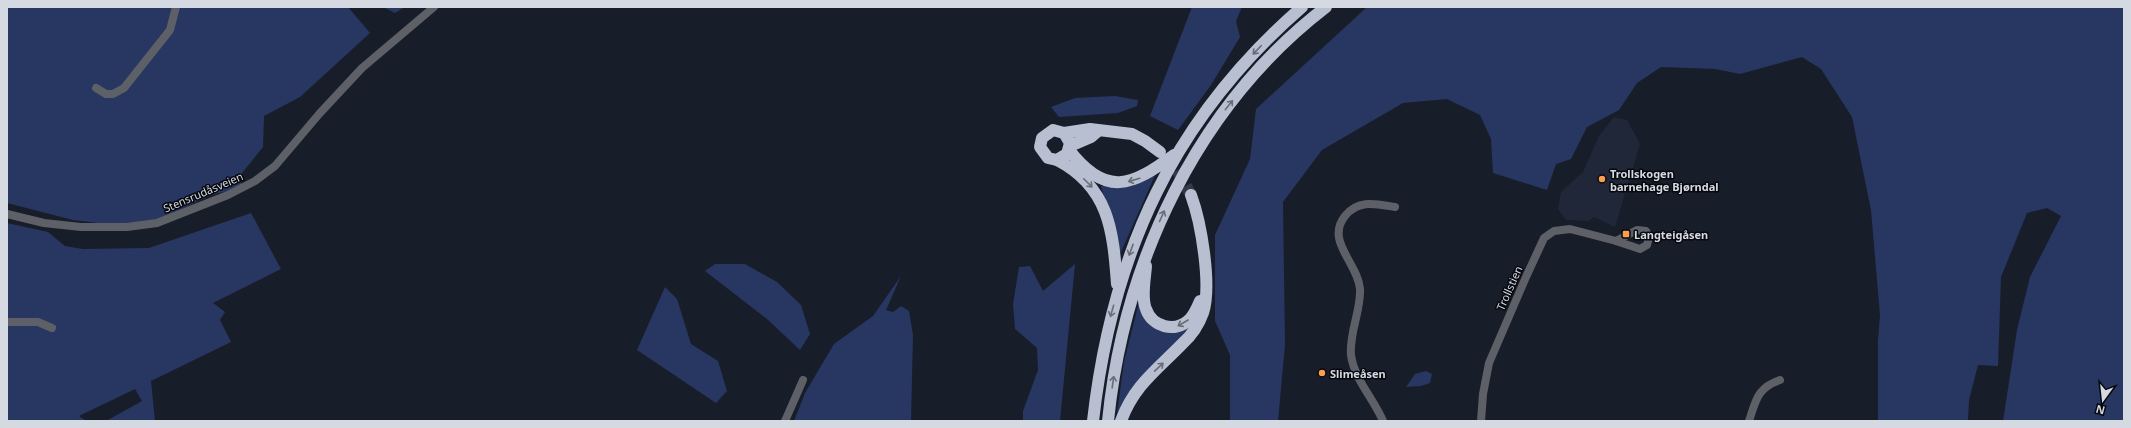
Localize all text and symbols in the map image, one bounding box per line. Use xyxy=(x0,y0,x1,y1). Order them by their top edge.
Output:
one-way arrow xyxy=(1252,45,1262,55)
one-way arrow xyxy=(1225,99,1233,110)
place label: Trollskogen barnehage Bjørndal xyxy=(1610,166,1719,194)
street label: Stensrudåsveien xyxy=(161,168,245,216)
marker: Trollskogen barnehage Bjørndal xyxy=(1597,174,1607,184)
one-way arrow xyxy=(1128,177,1141,184)
one-way arrow xyxy=(1083,178,1093,187)
one-way arrow xyxy=(1159,210,1166,222)
place label: Langteigåsen xyxy=(1634,227,1708,242)
marker: Langteigåsen xyxy=(1621,229,1631,239)
one-way arrow xyxy=(1127,244,1135,256)
street label: Trollstien xyxy=(1493,263,1525,313)
one-way arrow xyxy=(1108,304,1115,317)
one-way arrow xyxy=(1177,319,1189,327)
one-way arrow xyxy=(1154,362,1164,371)
place label: Slimeåsen xyxy=(1330,366,1386,381)
marker: Slimeåsen xyxy=(1317,368,1327,378)
one-way arrow xyxy=(1109,376,1117,389)
north arrow xyxy=(2083,380,2123,420)
text: N xyxy=(2094,402,2107,419)

